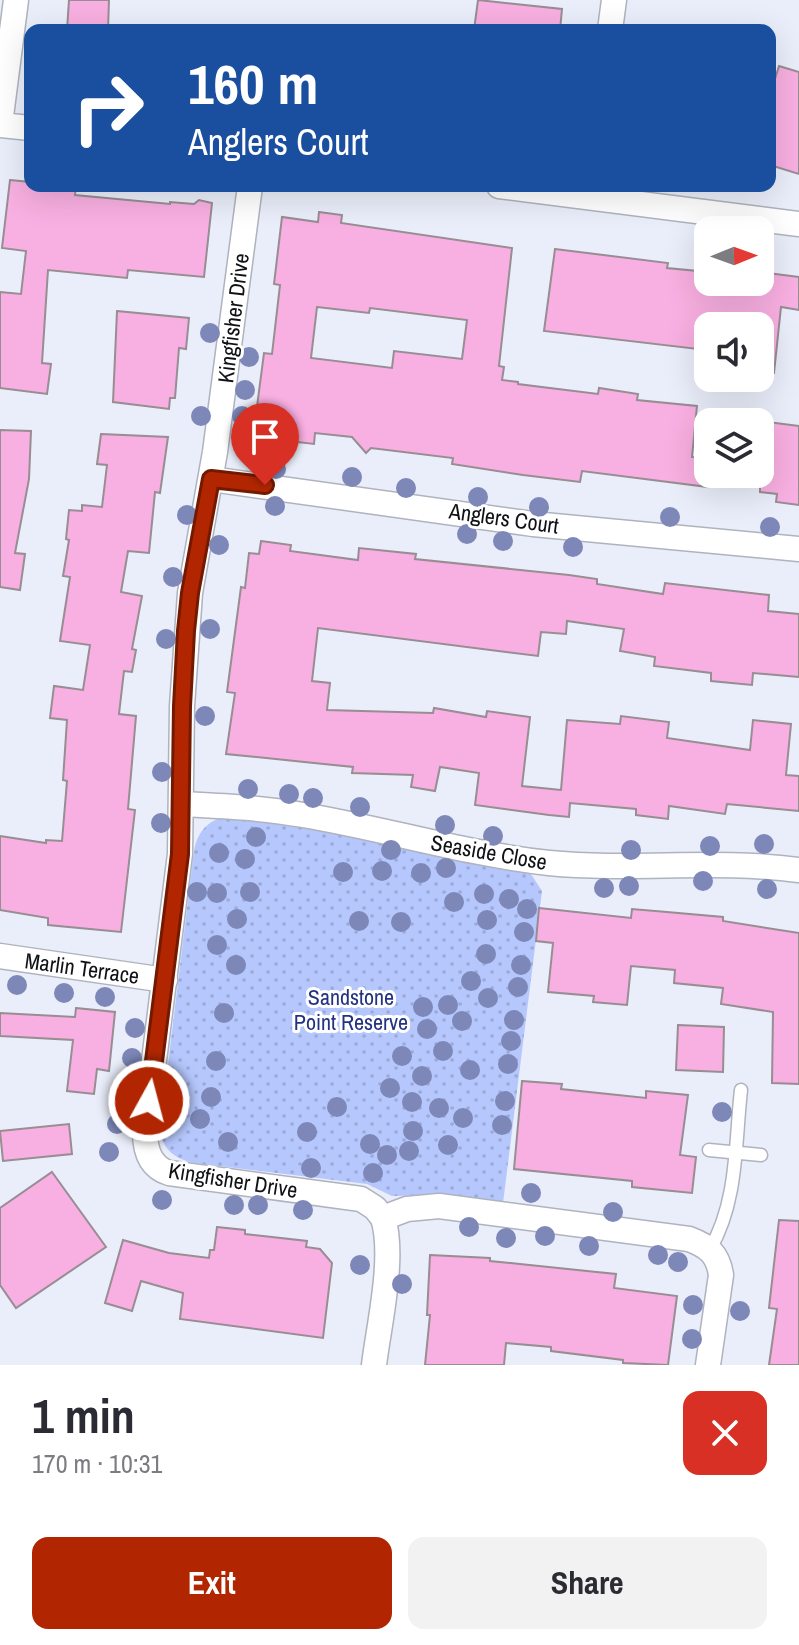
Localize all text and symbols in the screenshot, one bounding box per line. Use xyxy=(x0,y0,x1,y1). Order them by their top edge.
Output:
text: 160 m xyxy=(188,46,318,121)
icon: right xyxy=(56,56,160,160)
text: Anglers Court xyxy=(188,118,368,166)
north arrow xyxy=(694,216,774,296)
map controls xyxy=(694,216,774,488)
street label: Kingfisher Drive xyxy=(210,251,256,385)
button: sound xyxy=(694,312,774,392)
pin xyxy=(231,403,299,485)
button: layers xyxy=(694,408,774,488)
icon: arrive xyxy=(243,415,287,459)
street label: Anglers Court xyxy=(446,495,561,541)
street label: Seaside Close xyxy=(429,827,549,877)
street label: Marlin Terrace xyxy=(23,945,141,991)
park label: Sandstone Point Reserve xyxy=(294,982,408,1037)
position arrow xyxy=(107,1059,191,1143)
street label: Kingfisher Drive xyxy=(166,1155,300,1205)
text: 1 min xyxy=(32,1383,135,1448)
button: close xyxy=(683,1391,767,1475)
text: 170 m · 10:31 xyxy=(32,1446,162,1481)
button: Exit xyxy=(32,1537,392,1629)
button: Share xyxy=(408,1537,767,1629)

